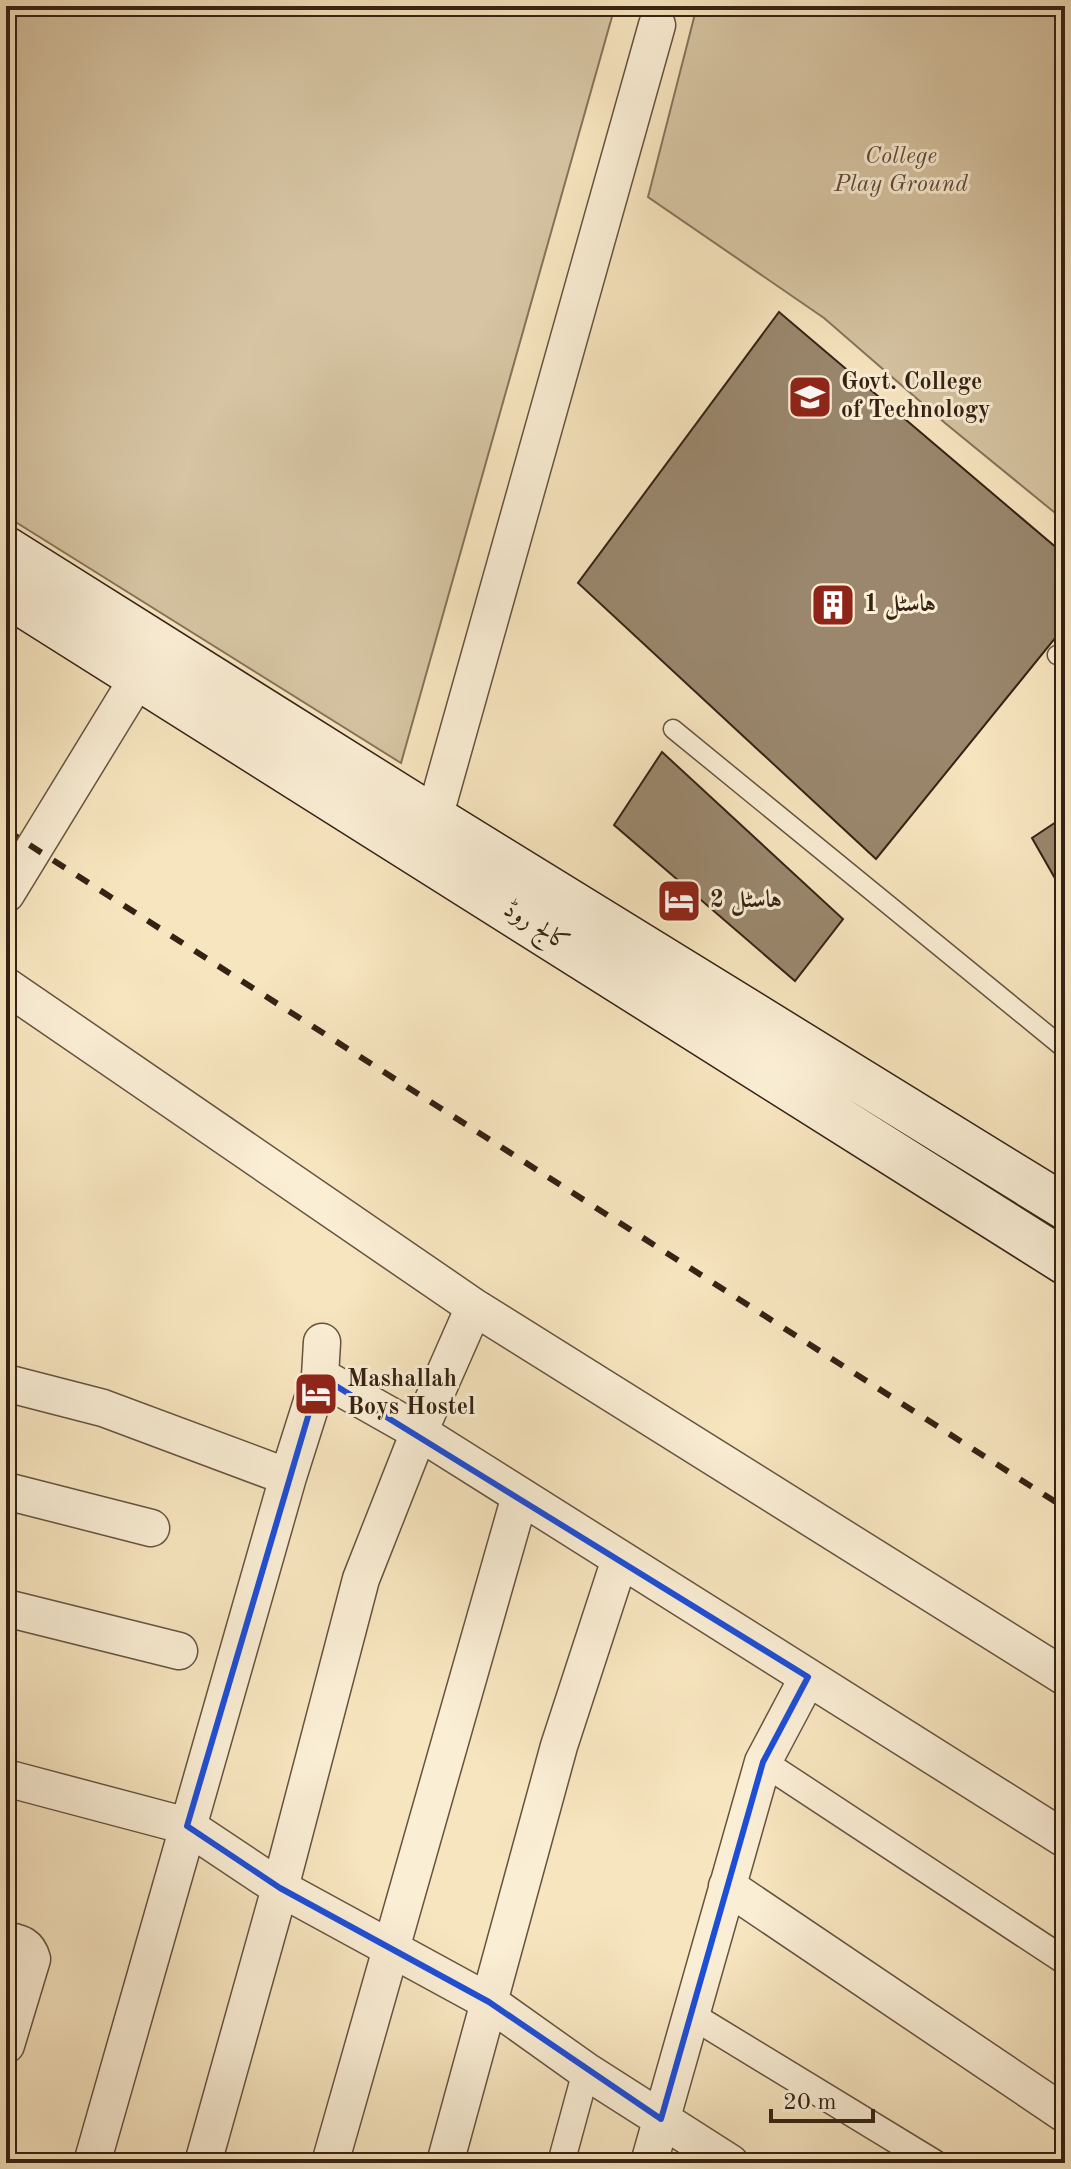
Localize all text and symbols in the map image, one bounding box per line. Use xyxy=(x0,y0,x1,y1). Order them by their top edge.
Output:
park label: College Play Ground xyxy=(833,145,968,197)
place label: Govt. College of Technology xyxy=(841,371,991,423)
school or university icon: Govt. College of Technology xyxy=(786,373,834,421)
building icon: ہاسٹل 1 xyxy=(809,581,857,629)
place label: ہاسٹل 1 xyxy=(864,592,936,620)
hotel icon: ہاسٹل 2 xyxy=(655,877,703,925)
place label: ہاسٹل 2 xyxy=(710,888,782,916)
street label: کالج روڈ xyxy=(496,895,574,961)
place label: Mashallah Boys Hostel xyxy=(347,1368,475,1420)
hotel icon: Mashallah Boys Hostel xyxy=(292,1370,340,1418)
scale bar xyxy=(771,2073,873,2123)
text: 20 m xyxy=(783,2091,837,2115)

